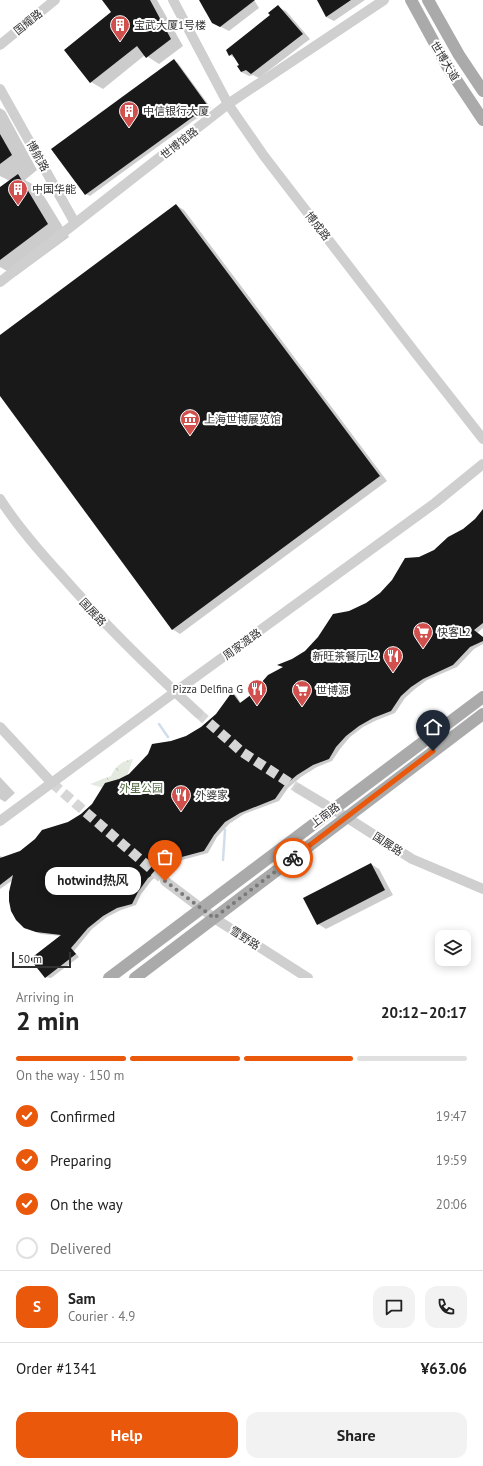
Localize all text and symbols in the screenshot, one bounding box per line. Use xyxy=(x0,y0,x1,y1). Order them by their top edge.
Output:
street label: 国耀路 xyxy=(11,6,45,38)
building icon: 宝武大厦1号楼 xyxy=(109,14,131,42)
place label: 宝武大厦1号楼 xyxy=(134,18,206,32)
street label: 世博大道 xyxy=(428,39,462,83)
building icon: 中信银行大厦 xyxy=(118,100,140,128)
place label: 中信银行大厦 xyxy=(143,104,209,118)
street label: 世博馆路 xyxy=(157,124,201,162)
street label: 博航路 xyxy=(24,138,52,174)
building icon: 中国华能 xyxy=(7,178,29,206)
place label: 中国华能 xyxy=(32,182,76,196)
street label: 博成路 xyxy=(302,209,334,243)
museum icon: 上海世博展览馆 xyxy=(179,408,201,436)
place label: 上海世博展览馆 xyxy=(204,412,281,426)
street label: 国展路 xyxy=(77,595,109,629)
supermarket icon: 快客L2 xyxy=(412,621,434,649)
street label: 周家渡路 xyxy=(220,625,264,663)
place label: 快客L2 xyxy=(437,625,471,639)
restaurant icon: 新旺茶餐厅L2 xyxy=(382,645,404,673)
place label: 新旺茶餐厅L2 xyxy=(312,649,379,663)
restaurant icon: Pizza Delfina G xyxy=(246,678,268,706)
supermarket icon: 世博源 xyxy=(291,679,313,707)
place label: Pizza Delfina G xyxy=(173,682,243,696)
place label: 世博源 xyxy=(316,683,349,697)
pin xyxy=(416,710,450,751)
icon: home xyxy=(422,716,444,738)
park label: 外星公园 xyxy=(119,781,163,795)
restaurant icon: 外婆家 xyxy=(170,784,192,812)
place label: 外婆家 xyxy=(195,788,228,802)
street label: 上南路 xyxy=(308,799,342,831)
street label: 国展路 xyxy=(370,829,406,859)
courier xyxy=(273,838,313,878)
pin xyxy=(148,840,182,881)
icon: bag xyxy=(154,846,176,868)
icon: bike xyxy=(282,847,304,869)
callout: hotwind热风 xyxy=(45,867,141,895)
text: hotwind热风 xyxy=(57,872,129,889)
street label: 雪野路 xyxy=(227,923,263,953)
map controls xyxy=(435,930,471,966)
button: layers xyxy=(435,930,471,966)
scale bar xyxy=(12,950,71,969)
text: 50 m xyxy=(18,952,42,966)
text: Arriving in xyxy=(16,989,74,1006)
text: 20:12–20:17 xyxy=(381,1003,467,1022)
text: 2 min xyxy=(16,1004,79,1037)
text: On the way · 150 m xyxy=(16,1067,124,1084)
icon: check xyxy=(16,1105,38,1127)
text: Confirmed xyxy=(50,1107,115,1126)
text: 19:47 xyxy=(436,1108,467,1125)
icon: check xyxy=(16,1149,38,1171)
text: Preparing xyxy=(50,1151,112,1170)
text: 19:59 xyxy=(436,1152,467,1169)
icon: check xyxy=(16,1193,38,1215)
text: On the way xyxy=(50,1195,123,1214)
text: 20:06 xyxy=(436,1196,467,1213)
text: Delivered xyxy=(50,1239,111,1258)
button: chat xyxy=(373,1286,415,1328)
button: phone xyxy=(425,1286,467,1328)
text: Sam xyxy=(68,1289,95,1308)
text: S xyxy=(33,1297,41,1316)
text: Courier · 4.9 xyxy=(68,1308,135,1325)
text: Order #1341 xyxy=(16,1359,97,1378)
text: ¥63.06 xyxy=(421,1359,467,1378)
button: Help xyxy=(16,1412,238,1458)
button: Share xyxy=(246,1412,467,1458)

